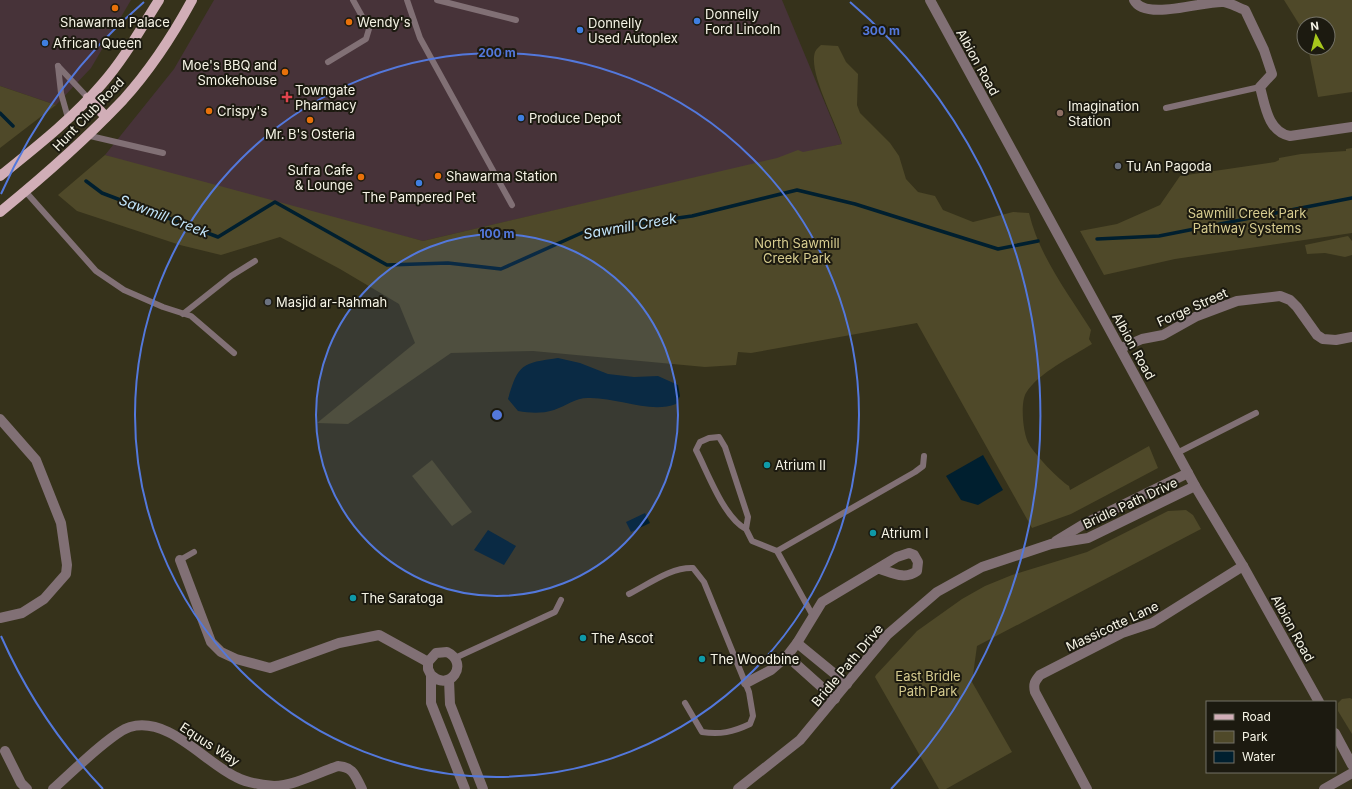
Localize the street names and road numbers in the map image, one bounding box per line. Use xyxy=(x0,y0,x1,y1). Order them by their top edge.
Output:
street label: Albion Road xyxy=(953,26,1003,98)
street label: Hunt Club Road xyxy=(49,74,127,154)
street label: Forge Street xyxy=(1154,284,1230,330)
street label: Albion Road xyxy=(1109,310,1159,382)
street label: Bridle Path Drive xyxy=(1080,474,1180,532)
street label: Albion Road xyxy=(1268,592,1318,664)
street label: Massicotte Lane xyxy=(1063,598,1161,654)
street label: Bridle Path Drive xyxy=(808,621,886,709)
street label: Equus Way xyxy=(177,719,243,769)

